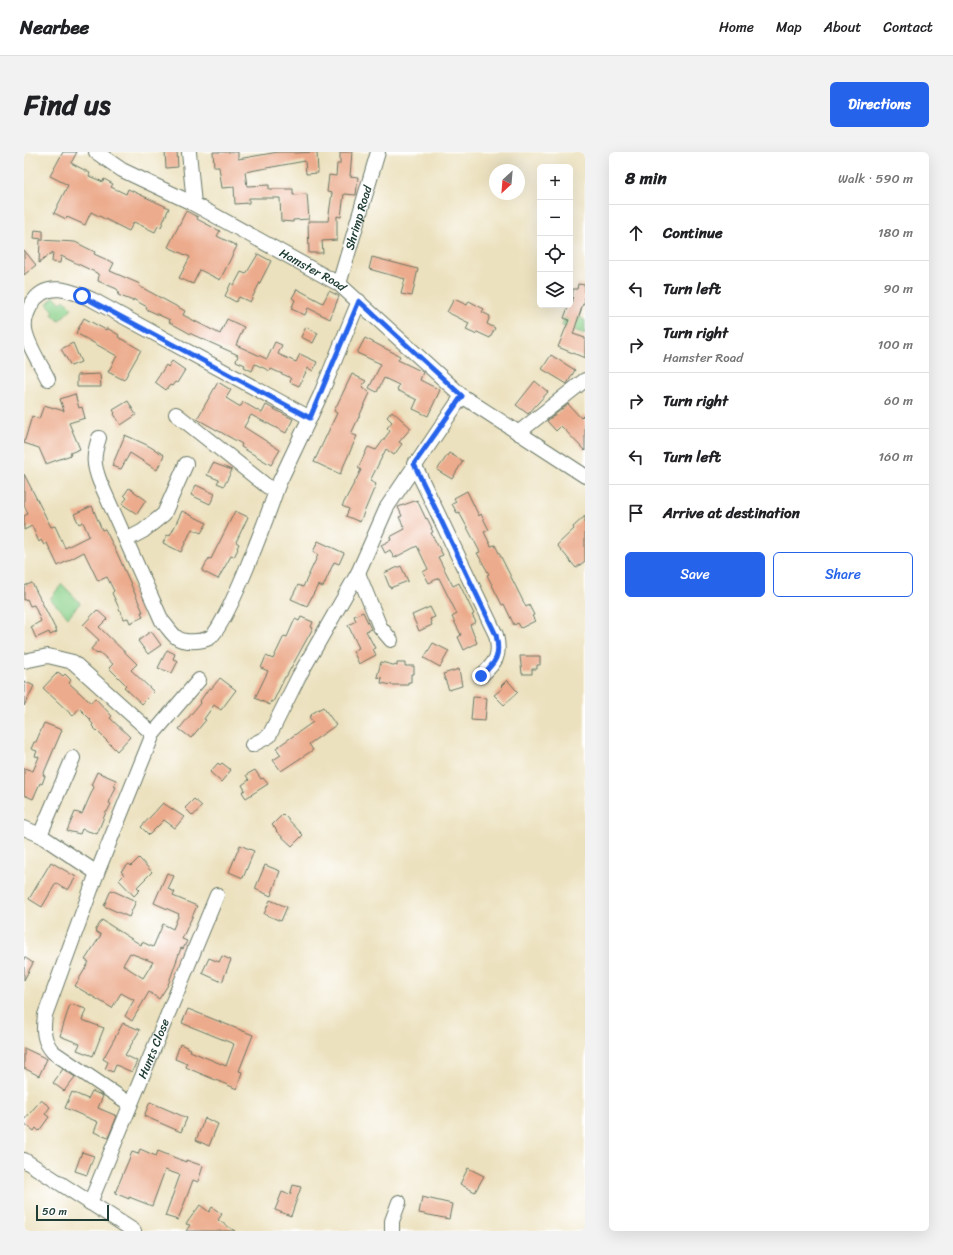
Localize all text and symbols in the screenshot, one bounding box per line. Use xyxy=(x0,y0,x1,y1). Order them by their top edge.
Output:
text: Nearbee xyxy=(20,11,89,44)
text: Home xyxy=(719,15,754,40)
text: Map xyxy=(776,15,802,40)
text: About xyxy=(824,15,861,40)
text: Contact xyxy=(883,15,933,40)
text: Find us xyxy=(24,80,111,129)
button: Directions xyxy=(830,82,929,127)
text: 8 min xyxy=(625,163,667,193)
north arrow xyxy=(489,164,525,200)
map controls xyxy=(537,164,573,308)
button: + xyxy=(537,164,573,200)
text: Walk · 590 m xyxy=(838,167,913,190)
street label: Shrimp Road xyxy=(339,182,379,253)
button: − xyxy=(537,200,573,236)
text: Continue xyxy=(663,220,723,246)
text: 180 m xyxy=(878,221,913,244)
icon: ahead xyxy=(625,222,647,244)
button: locate xyxy=(537,236,573,272)
street label: Hamster Road xyxy=(275,242,352,297)
button: layers xyxy=(537,272,573,308)
text: Turn left xyxy=(663,276,721,302)
text: 90 m xyxy=(883,277,913,300)
icon: left xyxy=(625,278,647,300)
route start xyxy=(73,287,91,305)
text: Turn right xyxy=(663,320,728,346)
text: 100 m xyxy=(878,333,913,356)
icon: right xyxy=(625,334,647,356)
text: Hamster Road xyxy=(663,346,743,369)
text: Turn right xyxy=(663,388,728,414)
text: 60 m xyxy=(884,389,913,412)
icon: right xyxy=(625,390,647,412)
text: Turn left xyxy=(663,444,721,470)
text: 160 m xyxy=(878,445,913,468)
icon: left xyxy=(625,446,647,468)
text: Arrive at destination xyxy=(663,500,800,526)
icon: arrive xyxy=(625,502,647,524)
button: Save xyxy=(625,552,765,597)
button: Share xyxy=(773,552,913,597)
route end xyxy=(472,667,490,685)
street label: Hunts Close xyxy=(131,1015,176,1082)
text: 50 m xyxy=(42,1202,67,1221)
scale bar xyxy=(36,1203,109,1222)

